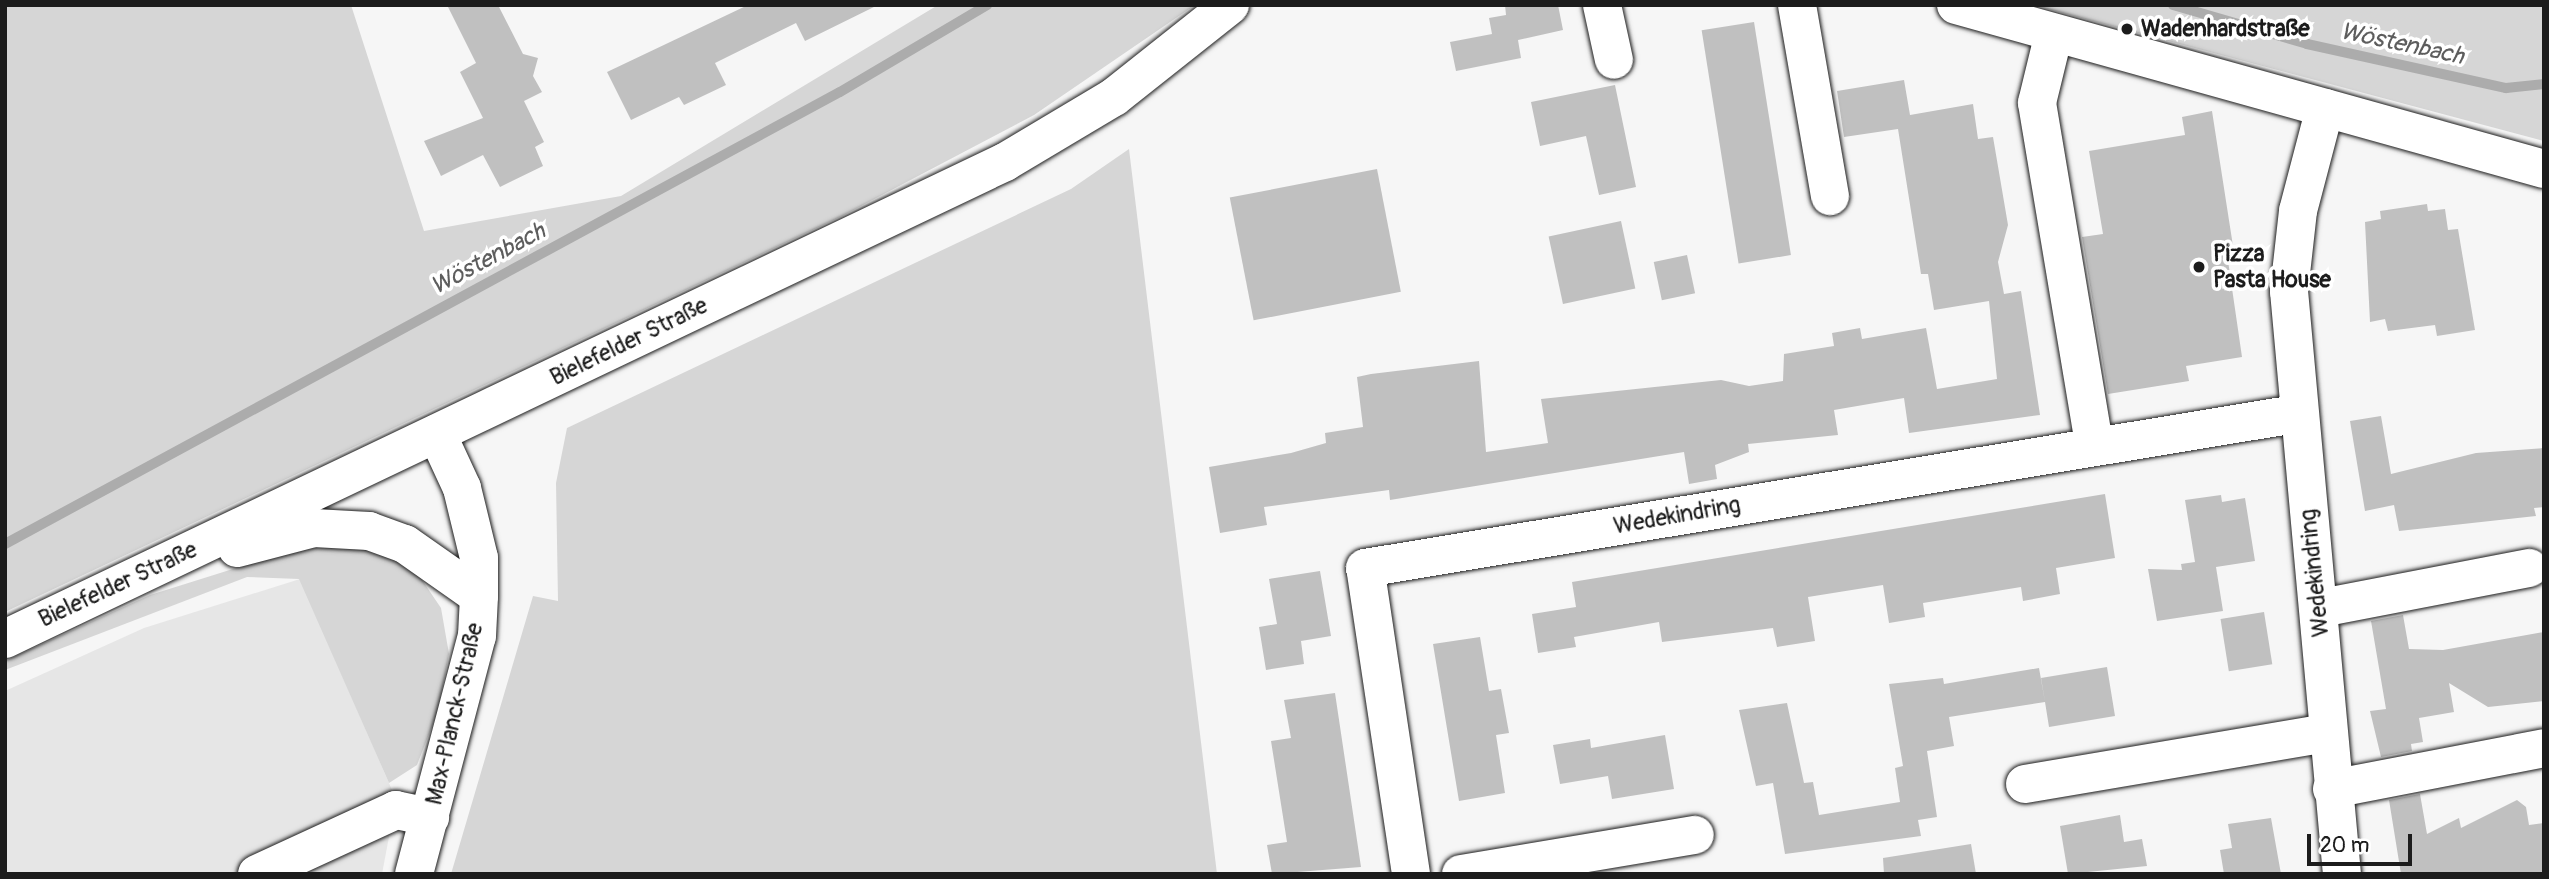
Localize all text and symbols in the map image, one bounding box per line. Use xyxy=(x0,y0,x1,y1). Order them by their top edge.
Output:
place label: Wadenhardstraße xyxy=(2141,15,2310,43)
water label: Wöstenbach xyxy=(2338,17,2466,71)
marker: Wadenhardstraße xyxy=(2119,21,2135,37)
water label: Wöstenbach xyxy=(426,217,550,301)
place label: Pizza Pasta House xyxy=(2213,240,2331,294)
marker: Pizza Pasta House xyxy=(2191,259,2207,275)
street label: Bielefelder Straße xyxy=(546,292,712,392)
street label: Wedekindring xyxy=(1611,491,1743,541)
street label: Wedekindring xyxy=(2295,508,2335,638)
street label: Bielefelder Straße xyxy=(34,536,202,634)
street label: Max-Planck-Straße xyxy=(421,620,489,808)
scale bar xyxy=(2311,820,2416,864)
text: 20 m xyxy=(2320,832,2369,859)

